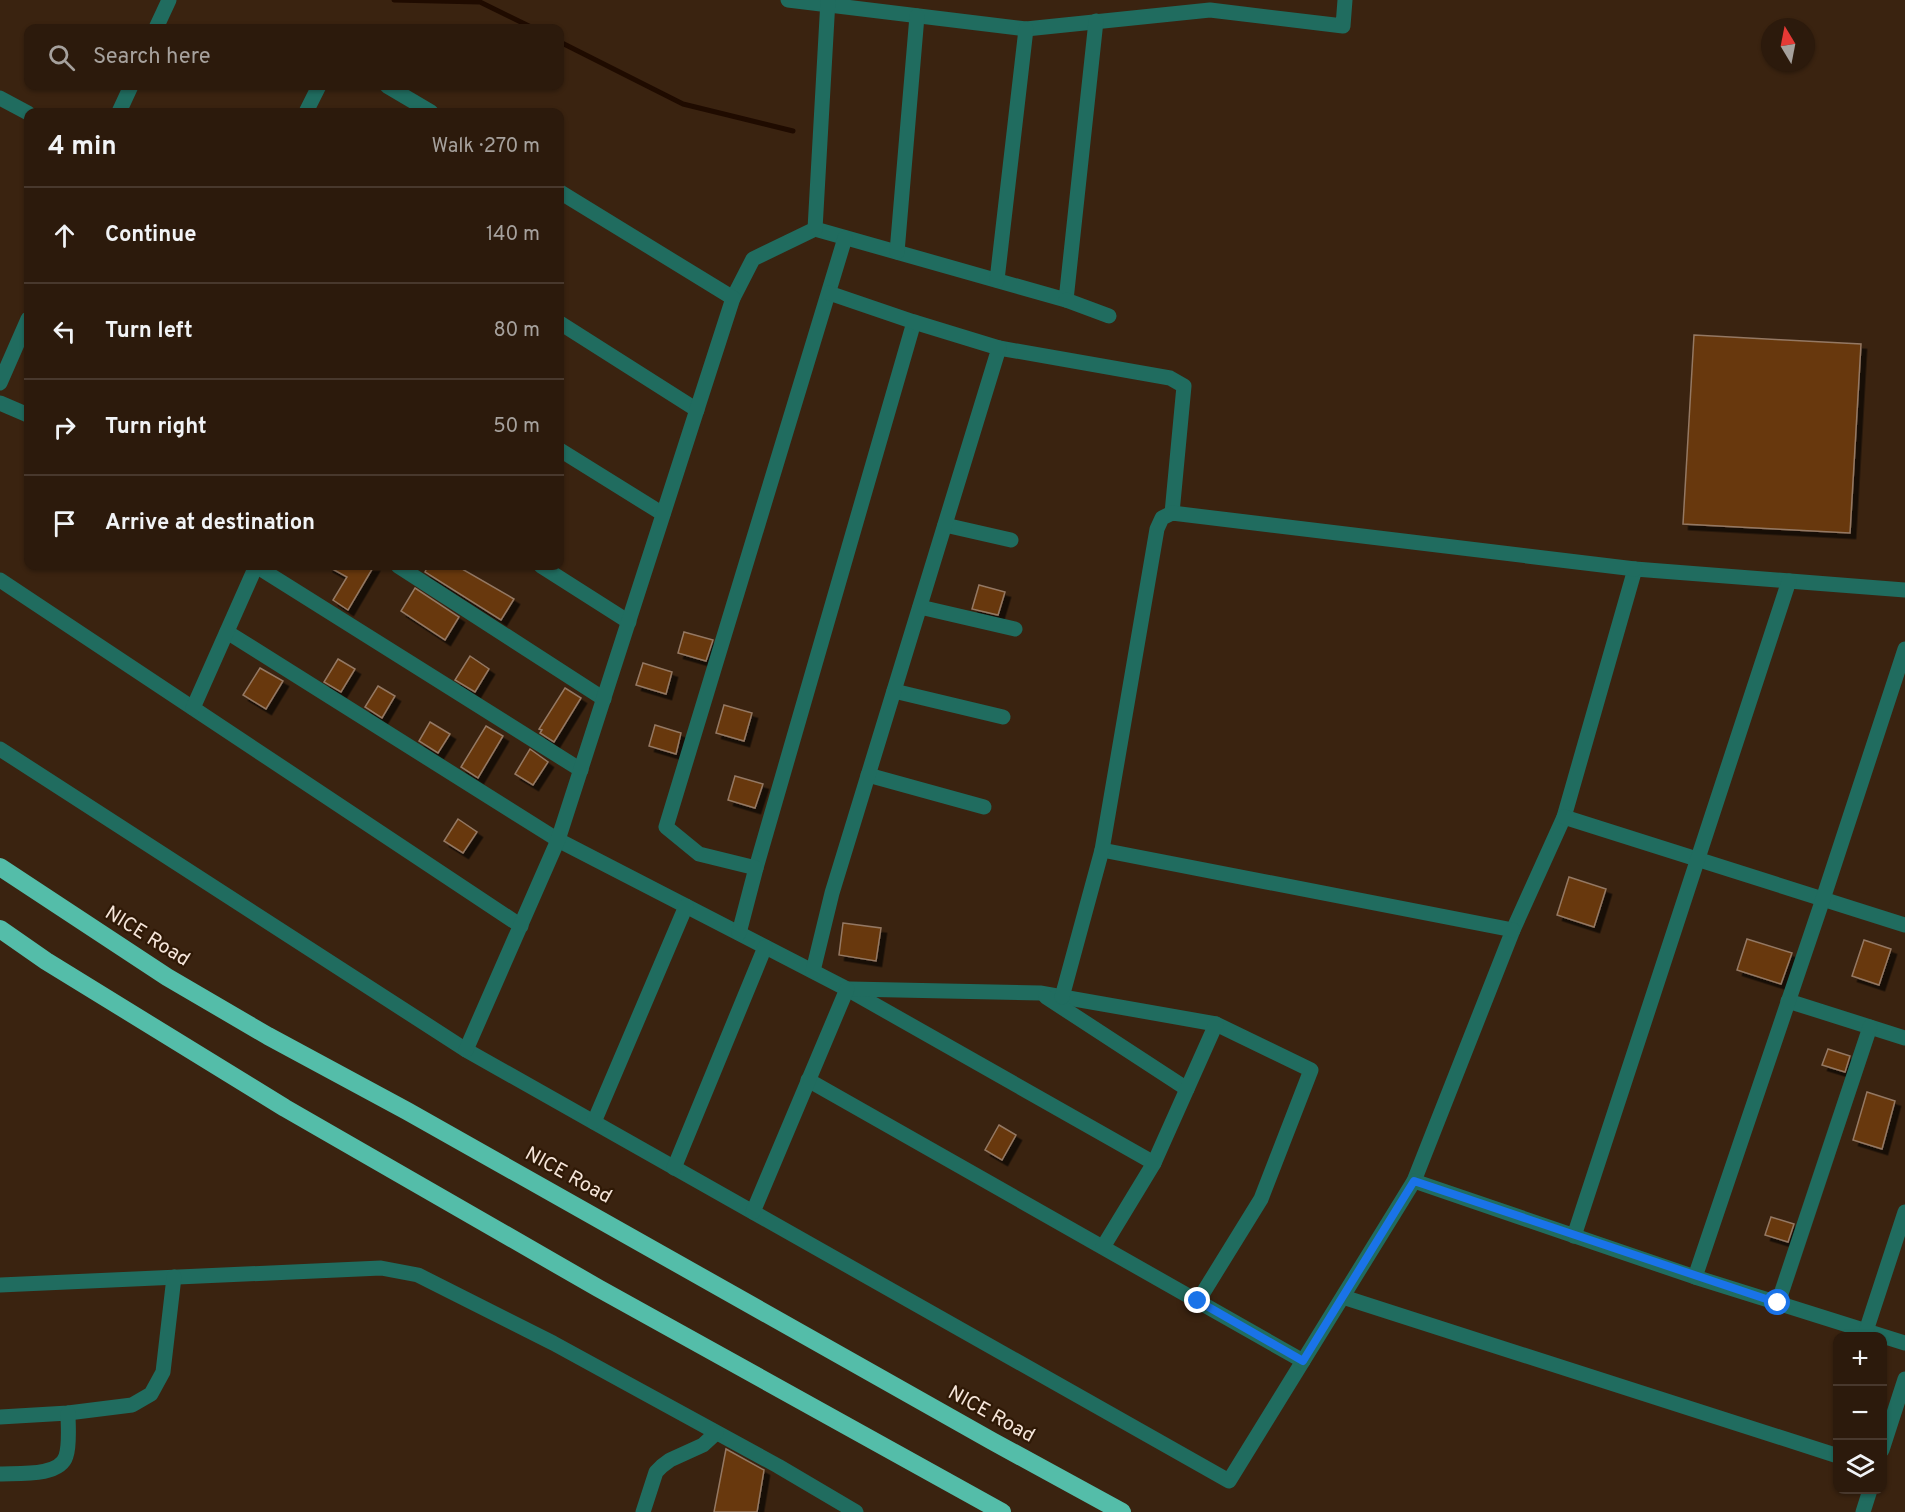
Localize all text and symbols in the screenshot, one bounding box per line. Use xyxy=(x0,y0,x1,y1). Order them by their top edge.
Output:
north arrow xyxy=(1761,18,1815,72)
search box xyxy=(24,24,564,90)
icon: search xyxy=(45,41,78,74)
text: Search here xyxy=(93,44,211,71)
text: 4 min xyxy=(48,131,117,164)
text: Walk · 270 m xyxy=(432,134,540,160)
icon: ahead xyxy=(48,219,81,252)
text: Continue xyxy=(105,222,196,249)
text: 140 m xyxy=(486,222,540,248)
icon: left xyxy=(48,315,81,348)
text: Turn left xyxy=(105,318,193,345)
text: 80 m xyxy=(494,318,540,344)
icon: right xyxy=(48,411,81,444)
text: Turn right xyxy=(105,414,207,441)
text: 50 m xyxy=(493,414,540,440)
icon: arrive xyxy=(48,507,81,540)
text: Arrive at destination xyxy=(105,510,315,537)
street label: NICE Road xyxy=(100,901,194,973)
street label: NICE Road xyxy=(520,1141,616,1211)
route end xyxy=(1184,1287,1210,1313)
route start xyxy=(1764,1289,1790,1315)
map controls xyxy=(1833,1332,1887,1494)
button: + xyxy=(1833,1332,1887,1386)
street label: NICE Road xyxy=(943,1380,1039,1450)
button: − xyxy=(1833,1386,1887,1440)
button: layers xyxy=(1833,1440,1887,1494)

